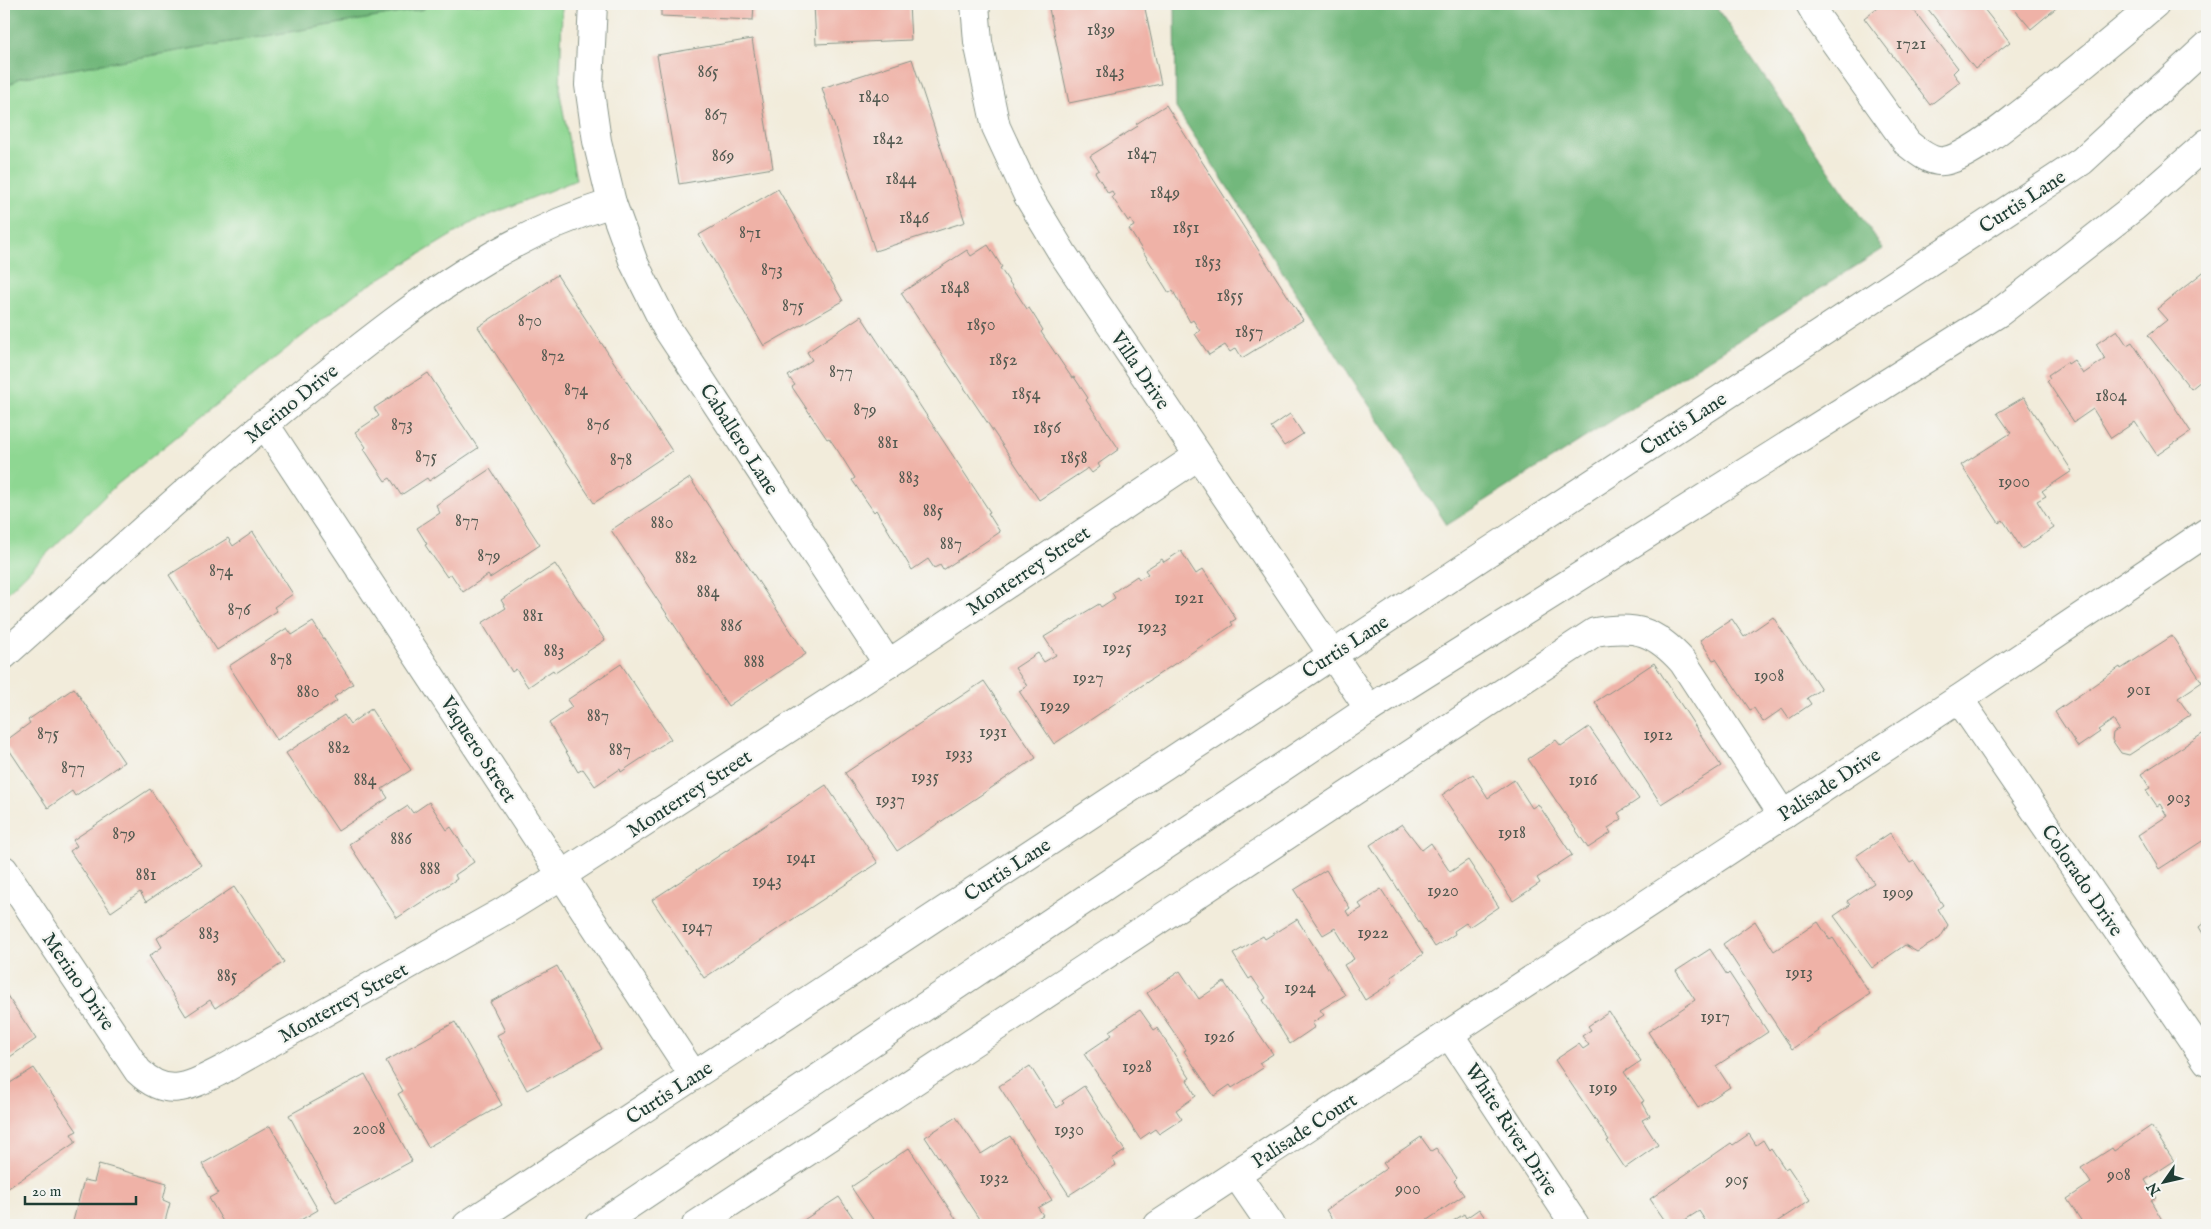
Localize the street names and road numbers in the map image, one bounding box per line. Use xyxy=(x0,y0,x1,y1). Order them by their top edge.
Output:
street label: Curtis Lane xyxy=(1975,165,2071,240)
street label: Villa Drive xyxy=(1104,326,1175,415)
street label: Merino Drive xyxy=(240,359,344,449)
street label: Caballero Lane xyxy=(694,380,784,500)
street label: Curtis Lane xyxy=(1636,387,1732,462)
street label: Monterrey Street xyxy=(962,521,1096,622)
street label: Curtis Lane xyxy=(1298,610,1394,685)
street label: Vaquero Street xyxy=(433,691,522,808)
street label: Palisade Drive xyxy=(1774,743,1886,828)
street label: Monterrey Street xyxy=(623,745,757,844)
street label: Colorado Drive xyxy=(2035,820,2128,941)
street label: Curtis Lane xyxy=(960,833,1056,908)
street label: Merino Drive xyxy=(36,928,120,1036)
street label: Monterrey Street xyxy=(275,957,413,1049)
street label: Curtis Lane xyxy=(622,1056,718,1131)
street label: White River Drive xyxy=(1459,1059,1563,1201)
street label: Palisade Court xyxy=(1248,1088,1362,1175)

